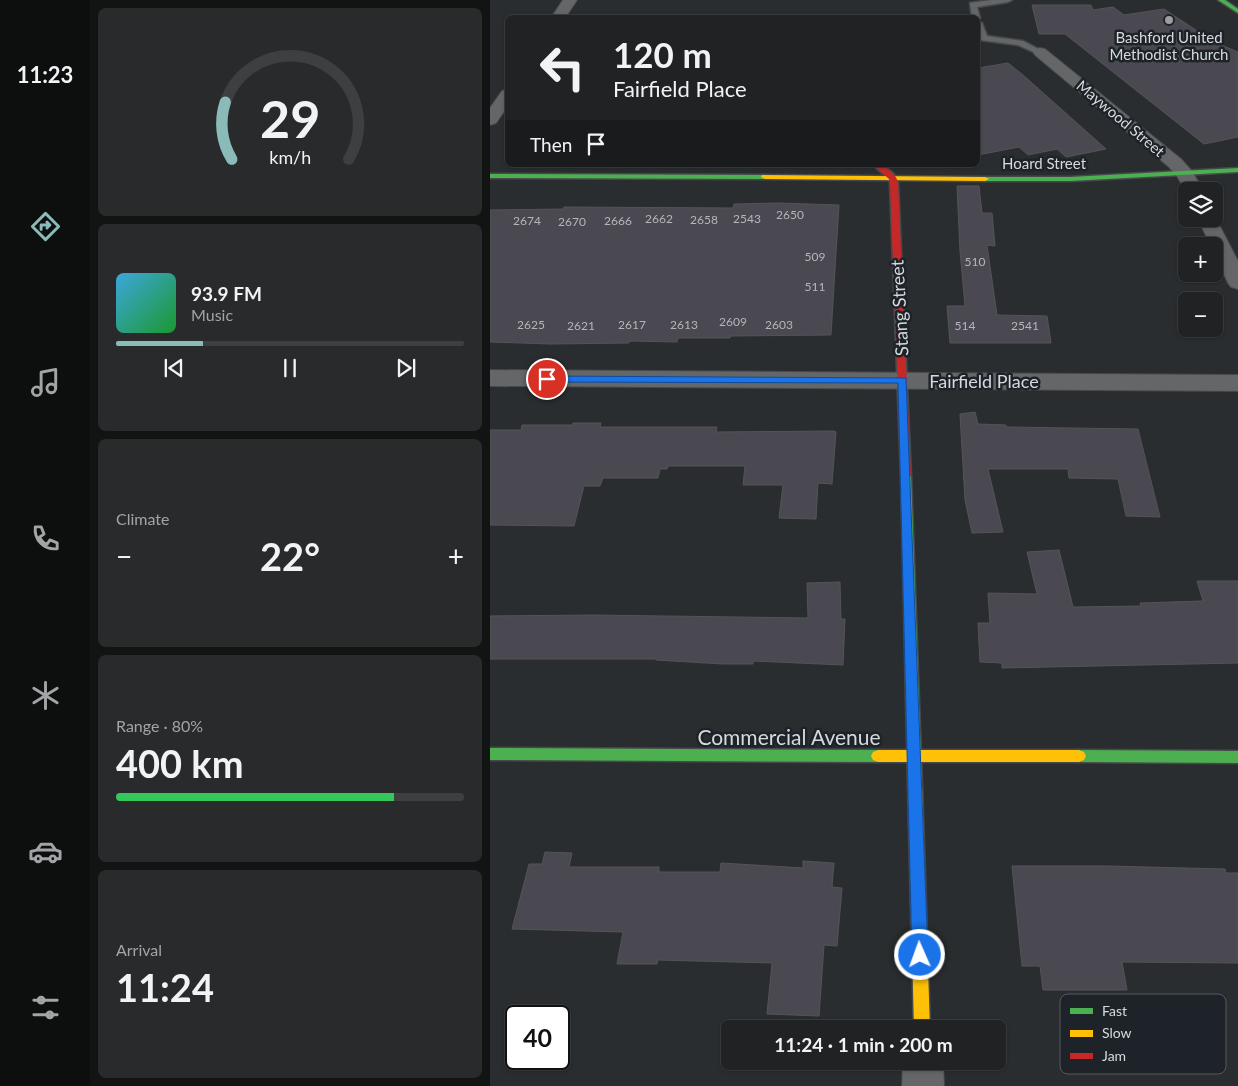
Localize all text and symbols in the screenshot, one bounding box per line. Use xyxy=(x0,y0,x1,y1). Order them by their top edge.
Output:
marker: Bashford United Methodist Church xyxy=(1163,14,1175,26)
place label: Bashford United Methodist Church xyxy=(1110,28,1228,63)
text: 120 m xyxy=(613,33,712,75)
icon: left xyxy=(530,35,595,100)
text: 11:23 xyxy=(17,61,73,88)
text: Fairfield Place xyxy=(613,75,747,102)
street label: Maywood Street xyxy=(1073,76,1169,160)
text: 29 xyxy=(260,87,320,149)
icon: arrive xyxy=(582,130,610,158)
text: Then xyxy=(530,133,572,156)
text: km/h xyxy=(269,146,311,168)
street label: Hoard Street xyxy=(1002,154,1087,172)
map controls xyxy=(1178,182,1223,337)
button: layers xyxy=(1178,182,1223,227)
house number: 2650 xyxy=(776,207,804,222)
icon: directions xyxy=(28,209,63,244)
house number: 2662 xyxy=(645,211,673,226)
house number: 2543 xyxy=(733,211,761,226)
house number: 2658 xyxy=(690,212,718,227)
house number: 2674 xyxy=(513,213,541,228)
house number: 2666 xyxy=(604,213,632,228)
house number: 2670 xyxy=(558,214,586,229)
button: + xyxy=(1178,237,1223,282)
house number: 509 xyxy=(805,249,825,264)
house number: 510 xyxy=(965,254,985,269)
street label: Stang Street xyxy=(885,259,913,357)
house number: 511 xyxy=(805,279,825,294)
text: 93.9 FM xyxy=(191,282,262,305)
button: − xyxy=(1178,292,1223,337)
text: Music xyxy=(191,305,233,324)
house number: 2609 xyxy=(719,314,747,329)
house number: 2625 xyxy=(517,317,545,332)
house number: 2617 xyxy=(618,317,646,332)
house number: 2613 xyxy=(670,317,698,332)
house number: 2603 xyxy=(765,317,793,332)
house number: 2621 xyxy=(567,318,595,333)
house number: 514 xyxy=(955,318,975,333)
house number: 2541 xyxy=(1011,318,1039,333)
icon: previous xyxy=(160,354,188,382)
icon: pause xyxy=(276,354,304,382)
icon: next xyxy=(392,354,420,382)
pin xyxy=(526,358,568,400)
icon: music xyxy=(28,365,63,400)
icon: arrive xyxy=(533,365,561,393)
street label: Fairfield Place xyxy=(929,370,1039,392)
text: Climate xyxy=(116,509,169,528)
icon: phone xyxy=(28,521,63,556)
text: 22° xyxy=(260,533,320,579)
text: − xyxy=(116,539,132,573)
text: + xyxy=(448,539,464,573)
icon: climate xyxy=(28,678,63,713)
text: Range · 80% xyxy=(116,716,203,735)
street label: Commercial Avenue xyxy=(697,724,881,749)
text: 400 km xyxy=(116,740,244,786)
icon: car xyxy=(28,834,63,869)
position arrow xyxy=(893,928,945,980)
text: Arrival xyxy=(116,940,162,959)
text: 11:24 xyxy=(116,964,214,1010)
icon: filters xyxy=(28,990,63,1025)
legend xyxy=(1060,994,1226,1074)
text: Fast xyxy=(1102,1002,1127,1019)
speed limit sign: 40 xyxy=(505,1005,570,1070)
text: Slow xyxy=(1102,1024,1132,1041)
text: 11:24 · 1 min · 200 m xyxy=(774,1033,953,1056)
text: Jam xyxy=(1102,1047,1126,1064)

